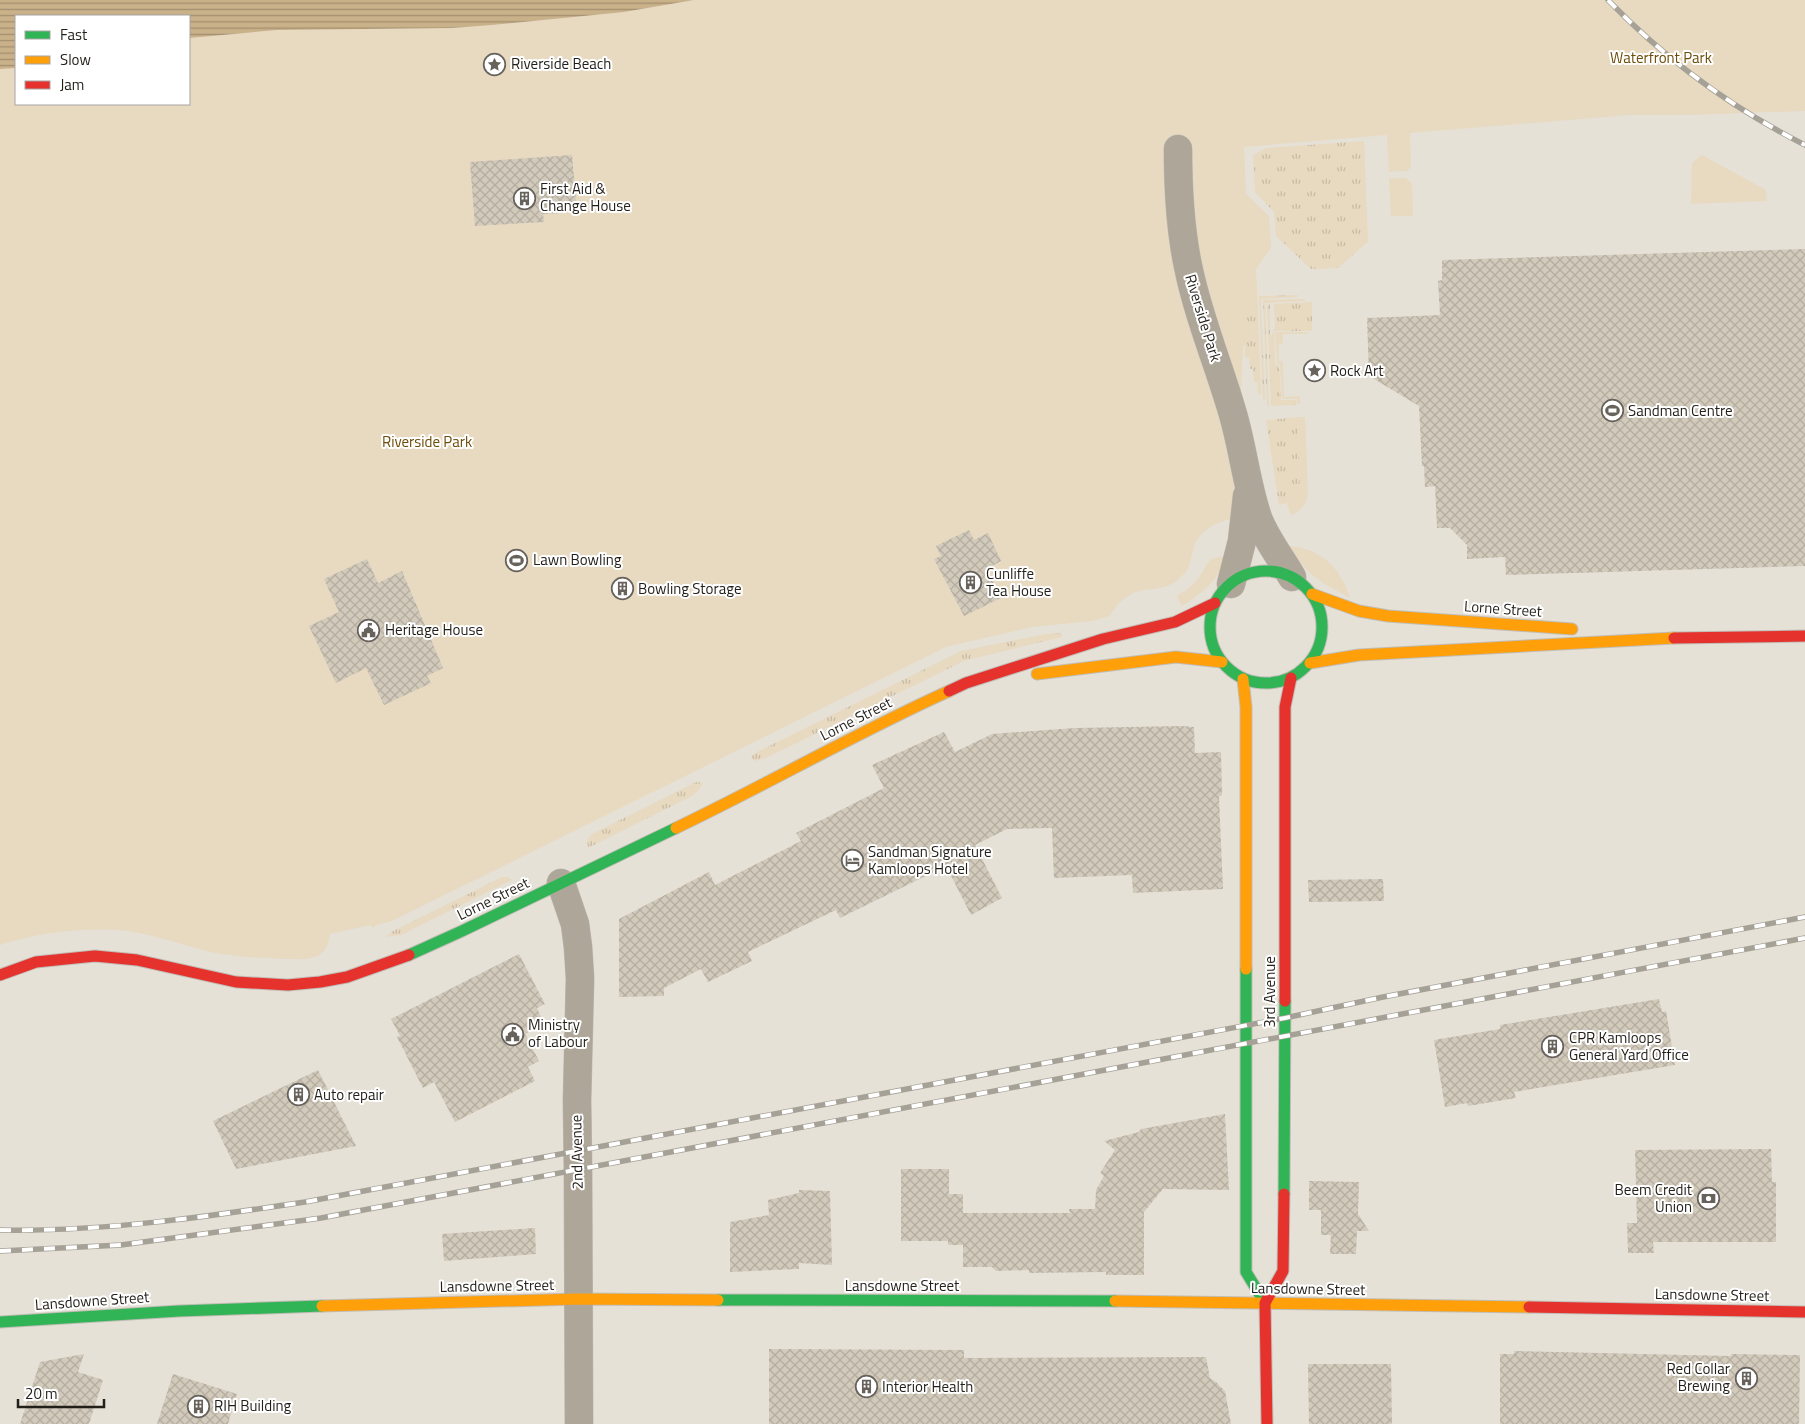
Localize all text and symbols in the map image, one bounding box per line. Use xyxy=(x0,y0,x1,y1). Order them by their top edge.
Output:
legend xyxy=(15,15,190,105)
text: Fast xyxy=(60,23,88,46)
park label: Waterfront Park xyxy=(1610,46,1712,69)
text: Slow xyxy=(60,48,91,71)
place icon: Riverside Beach xyxy=(483,52,507,76)
place label: Riverside Beach xyxy=(511,52,611,75)
text: Jam xyxy=(60,73,84,96)
place label: First Aid & Change House xyxy=(540,177,631,217)
building icon: First Aid & Change House xyxy=(512,186,536,210)
street label: Riverside Park xyxy=(1179,271,1228,364)
place icon: Rock Art xyxy=(1302,359,1326,383)
place label: Rock Art xyxy=(1330,359,1384,382)
sports icon: Sandman Centre xyxy=(1600,399,1624,423)
place label: Sandman Centre xyxy=(1628,399,1733,422)
park label: Riverside Park xyxy=(382,430,472,453)
sports icon: Lawn Bowling xyxy=(505,548,529,572)
place label: Lawn Bowling xyxy=(533,548,622,571)
place label: Cunliffe Tea House xyxy=(986,562,1051,602)
building icon: Cunliffe Tea House xyxy=(958,571,982,595)
building icon: Bowling Storage xyxy=(610,577,634,601)
place label: Bowling Storage xyxy=(638,577,742,600)
street label: Lorne Street xyxy=(1463,594,1543,623)
public building icon: Heritage House xyxy=(357,618,381,642)
place label: Heritage House xyxy=(385,618,483,641)
street label: Lorne Street xyxy=(816,690,896,746)
place label: Sandman Signature Kamloops Hotel xyxy=(868,840,992,880)
hotel icon: Sandman Signature Kamloops Hotel xyxy=(840,849,864,873)
street label: Lorne Street xyxy=(453,871,533,926)
street label: 3rd Avenue xyxy=(1258,956,1281,1028)
place label: Ministry of Labour xyxy=(528,1013,588,1053)
public building icon: Ministry of Labour xyxy=(500,1022,524,1046)
place label: CPR Kamloops General Yard Office xyxy=(1569,1026,1689,1066)
building icon: CPR Kamloops General Yard Office xyxy=(1541,1035,1565,1059)
building icon: Auto repair xyxy=(286,1083,310,1107)
place label: Auto repair xyxy=(314,1083,384,1106)
street label: 2nd Avenue xyxy=(564,1115,589,1190)
place label: Beem Credit Union xyxy=(1615,1178,1693,1218)
bank icon: Beem Credit Union xyxy=(1696,1187,1720,1211)
street label: Lansdowne Street xyxy=(440,1273,555,1298)
street label: Lansdowne Street xyxy=(845,1274,960,1297)
street label: Lansdowne Street xyxy=(1251,1276,1366,1301)
street label: Lansdowne Street xyxy=(1655,1282,1770,1307)
street label: Lansdowne Street xyxy=(34,1285,151,1316)
place label: Red Collar Brewing xyxy=(1667,1357,1730,1397)
building icon: Red Collar Brewing xyxy=(1734,1366,1758,1390)
building icon: Interior Health xyxy=(854,1375,878,1399)
place label: Interior Health xyxy=(882,1375,973,1398)
scale bar xyxy=(18,1376,104,1408)
text: 20 m xyxy=(25,1382,58,1405)
building icon: RIH Building xyxy=(186,1394,210,1418)
place label: RIH Building xyxy=(214,1394,292,1417)

